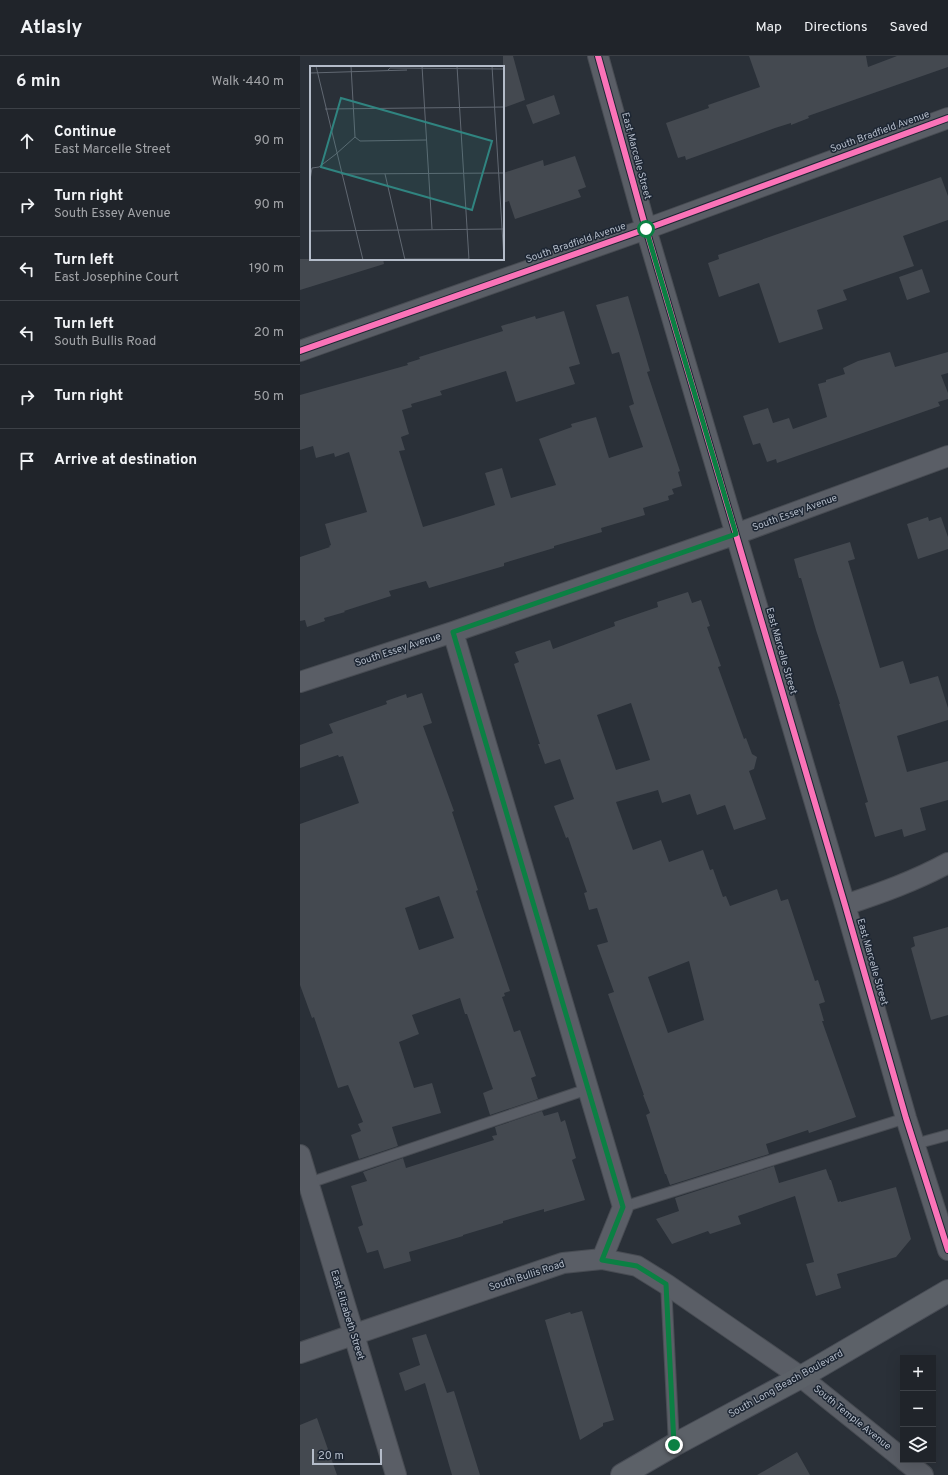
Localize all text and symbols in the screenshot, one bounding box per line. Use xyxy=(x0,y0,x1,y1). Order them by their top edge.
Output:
text: Atlasly xyxy=(20,16,82,40)
text: Map xyxy=(756,19,782,36)
text: Directions xyxy=(804,19,868,36)
text: Saved xyxy=(890,19,928,36)
inset map xyxy=(310,66,504,260)
text: 6 min xyxy=(16,71,60,93)
text: Walk · 440 m xyxy=(212,74,284,90)
street label: South Bradfield Avenue xyxy=(829,108,931,156)
street label: East Marcelle Street xyxy=(618,111,654,201)
text: Continue xyxy=(54,123,116,142)
icon: ahead xyxy=(16,130,38,152)
text: 90 m xyxy=(254,133,284,149)
text: East Marcelle Street xyxy=(54,142,171,158)
text: Turn right xyxy=(54,187,123,206)
icon: right xyxy=(16,194,38,216)
text: 90 m xyxy=(254,197,284,213)
text: South Essey Avenue xyxy=(54,206,170,222)
street label: South Bradfield Avenue xyxy=(524,220,628,266)
route start xyxy=(637,220,655,238)
text: Turn left xyxy=(54,251,114,270)
icon: left xyxy=(16,258,38,280)
text: 190 m xyxy=(249,261,284,277)
text: East Josephine Court xyxy=(54,270,179,286)
text: Turn left xyxy=(54,315,114,334)
icon: left xyxy=(16,322,38,344)
text: 20 m xyxy=(254,325,284,341)
text: South Bullis Road xyxy=(54,334,156,350)
icon: right xyxy=(16,386,38,408)
text: Turn right xyxy=(54,387,123,406)
text: 50 m xyxy=(254,389,284,405)
icon: arrive xyxy=(16,450,38,472)
text: Arrive at destination xyxy=(54,451,197,470)
street label: South Essey Avenue xyxy=(751,492,839,534)
street label: East Marcelle Street xyxy=(762,606,800,696)
street label: South Essey Avenue xyxy=(353,630,443,670)
street label: East Marcelle Street xyxy=(853,917,891,1007)
street label: South Bullis Road xyxy=(488,1258,566,1294)
street label: East Elizabeth Street xyxy=(327,1268,367,1362)
street label: South Long Beach Boulevard xyxy=(726,1347,846,1421)
map controls xyxy=(900,1355,936,1463)
button: + xyxy=(900,1355,936,1391)
street label: South Temple Avenue xyxy=(811,1383,893,1453)
button: − xyxy=(900,1391,936,1427)
button: layers xyxy=(900,1427,936,1463)
route end xyxy=(665,1436,683,1454)
scale bar xyxy=(312,1447,382,1466)
text: 20 m xyxy=(318,1449,344,1463)

